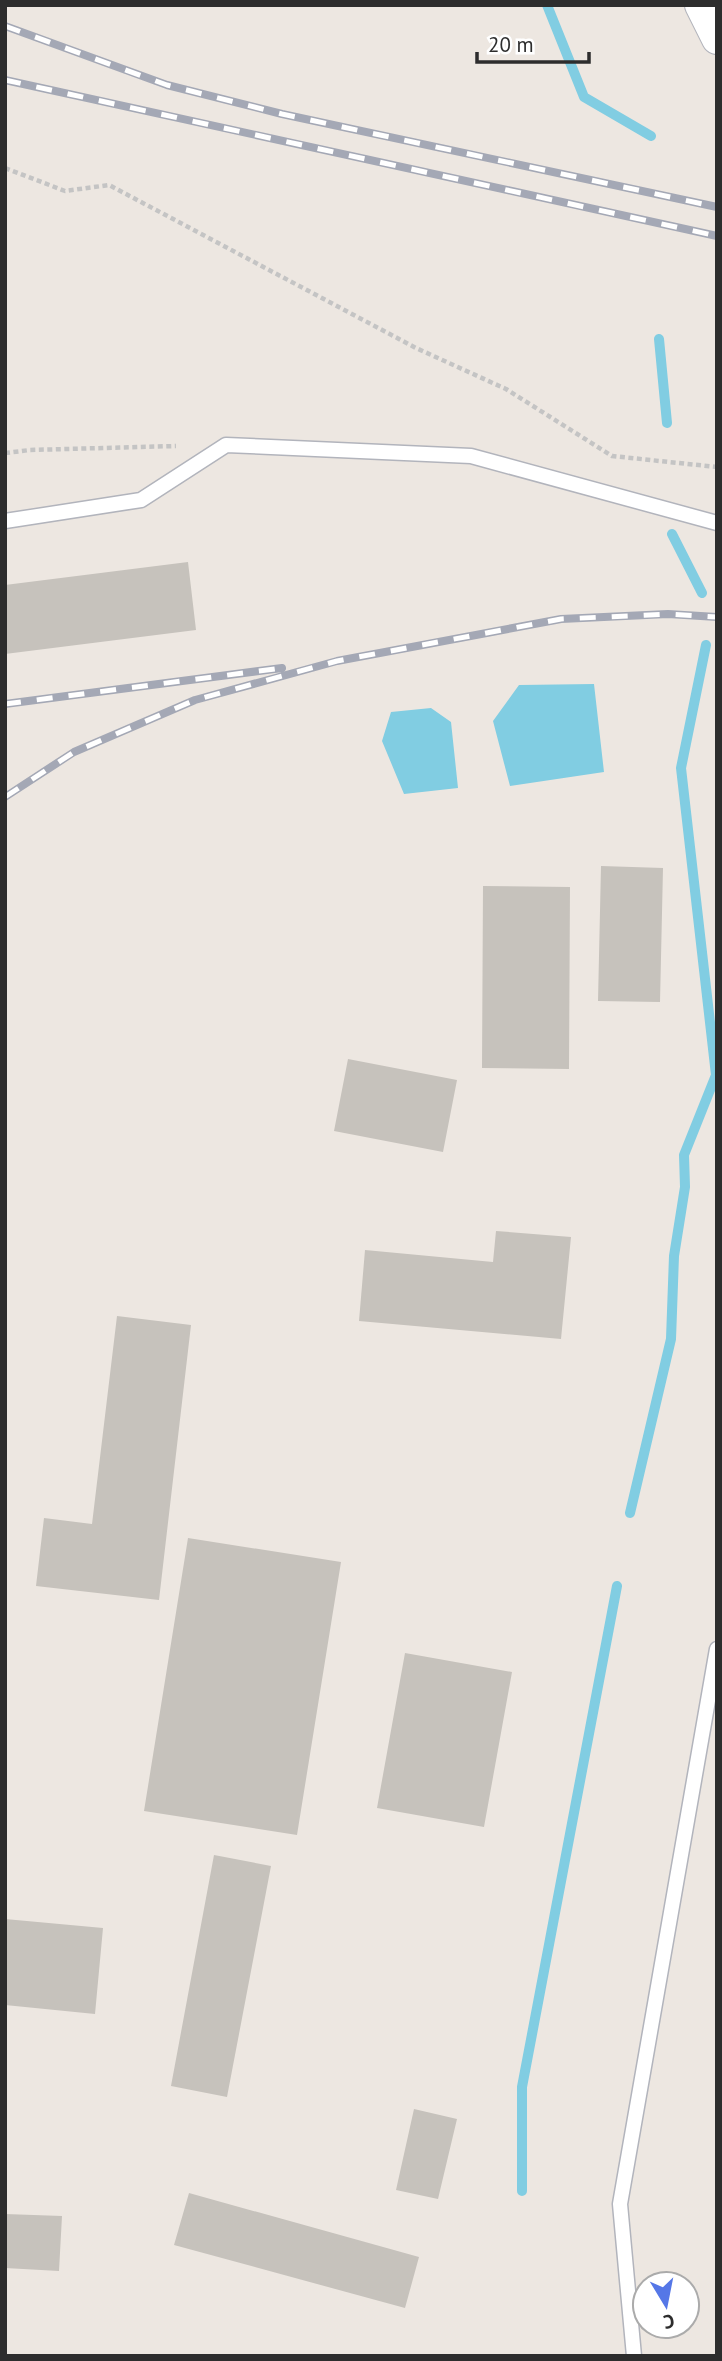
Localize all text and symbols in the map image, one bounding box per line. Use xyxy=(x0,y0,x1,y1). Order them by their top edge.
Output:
scale bar xyxy=(477,21,589,65)
text: 20 m xyxy=(488,31,534,58)
north arrow xyxy=(631,2270,701,2340)
text: С xyxy=(661,2309,676,2335)

